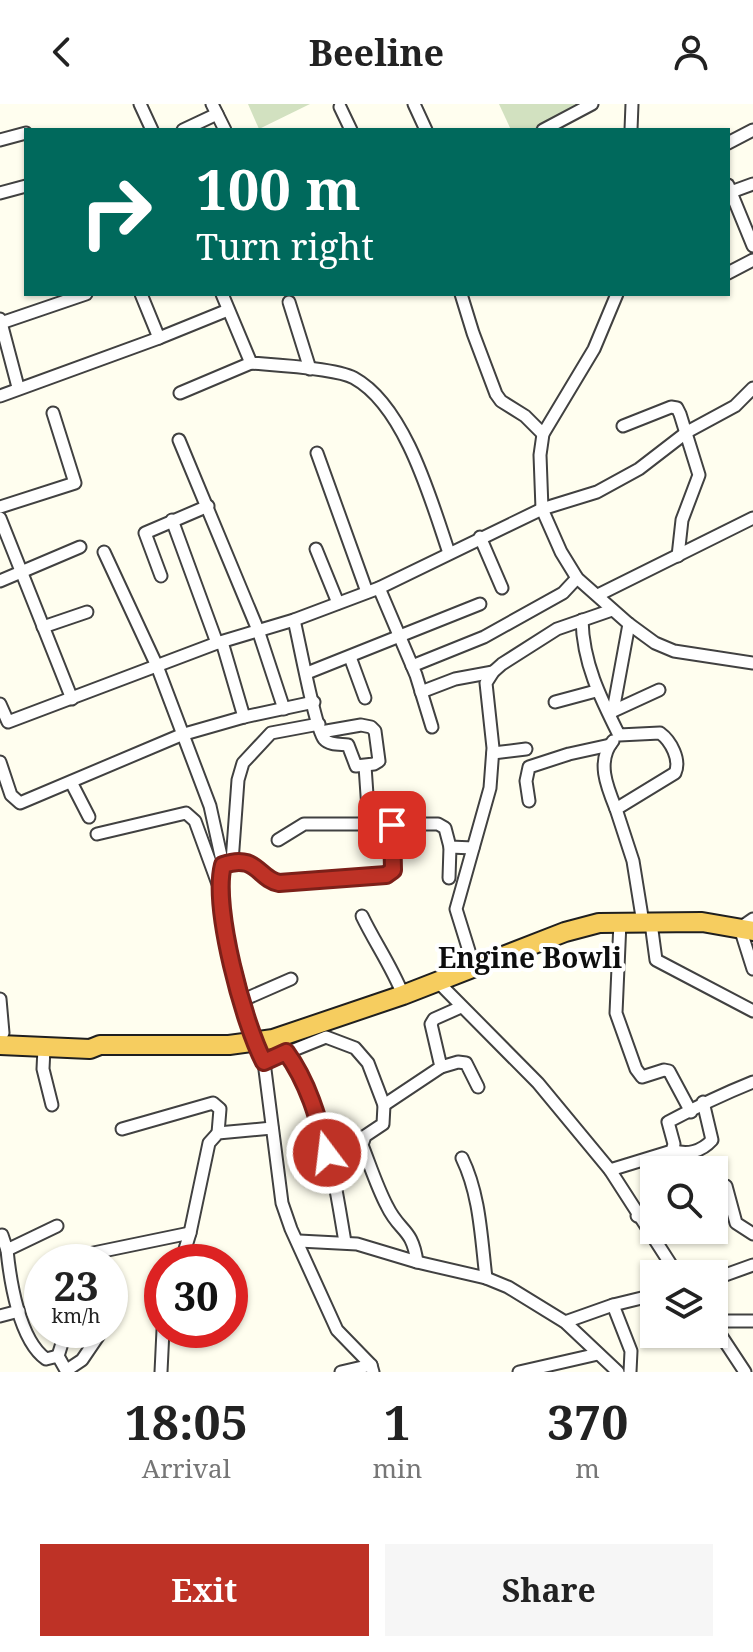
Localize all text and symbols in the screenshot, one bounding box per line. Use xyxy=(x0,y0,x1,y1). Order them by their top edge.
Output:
text: Beeline xyxy=(309,28,444,77)
icon: back xyxy=(40,30,84,74)
icon: person xyxy=(669,30,713,74)
text: 100 m xyxy=(196,150,361,226)
icon: right xyxy=(64,160,168,264)
text: Turn right xyxy=(196,222,374,271)
pin xyxy=(358,791,426,859)
icon: arrive xyxy=(370,803,414,847)
district label: Engine Bowli xyxy=(438,938,622,976)
position arrow xyxy=(285,1111,369,1195)
map controls xyxy=(640,1156,728,1348)
button: search xyxy=(640,1156,728,1244)
speed limit sign: 30 xyxy=(144,1244,248,1348)
text: 23 xyxy=(53,1258,99,1313)
button: layers xyxy=(640,1260,728,1348)
text: km/h xyxy=(51,1302,101,1329)
text: 18:05 xyxy=(125,1389,248,1454)
text: 1 xyxy=(384,1389,411,1454)
text: 370 xyxy=(547,1389,628,1454)
text: Arrival xyxy=(142,1450,231,1486)
text: min xyxy=(373,1450,422,1486)
text: m xyxy=(575,1450,600,1486)
button: Exit xyxy=(40,1544,369,1636)
button: Share xyxy=(385,1544,713,1636)

